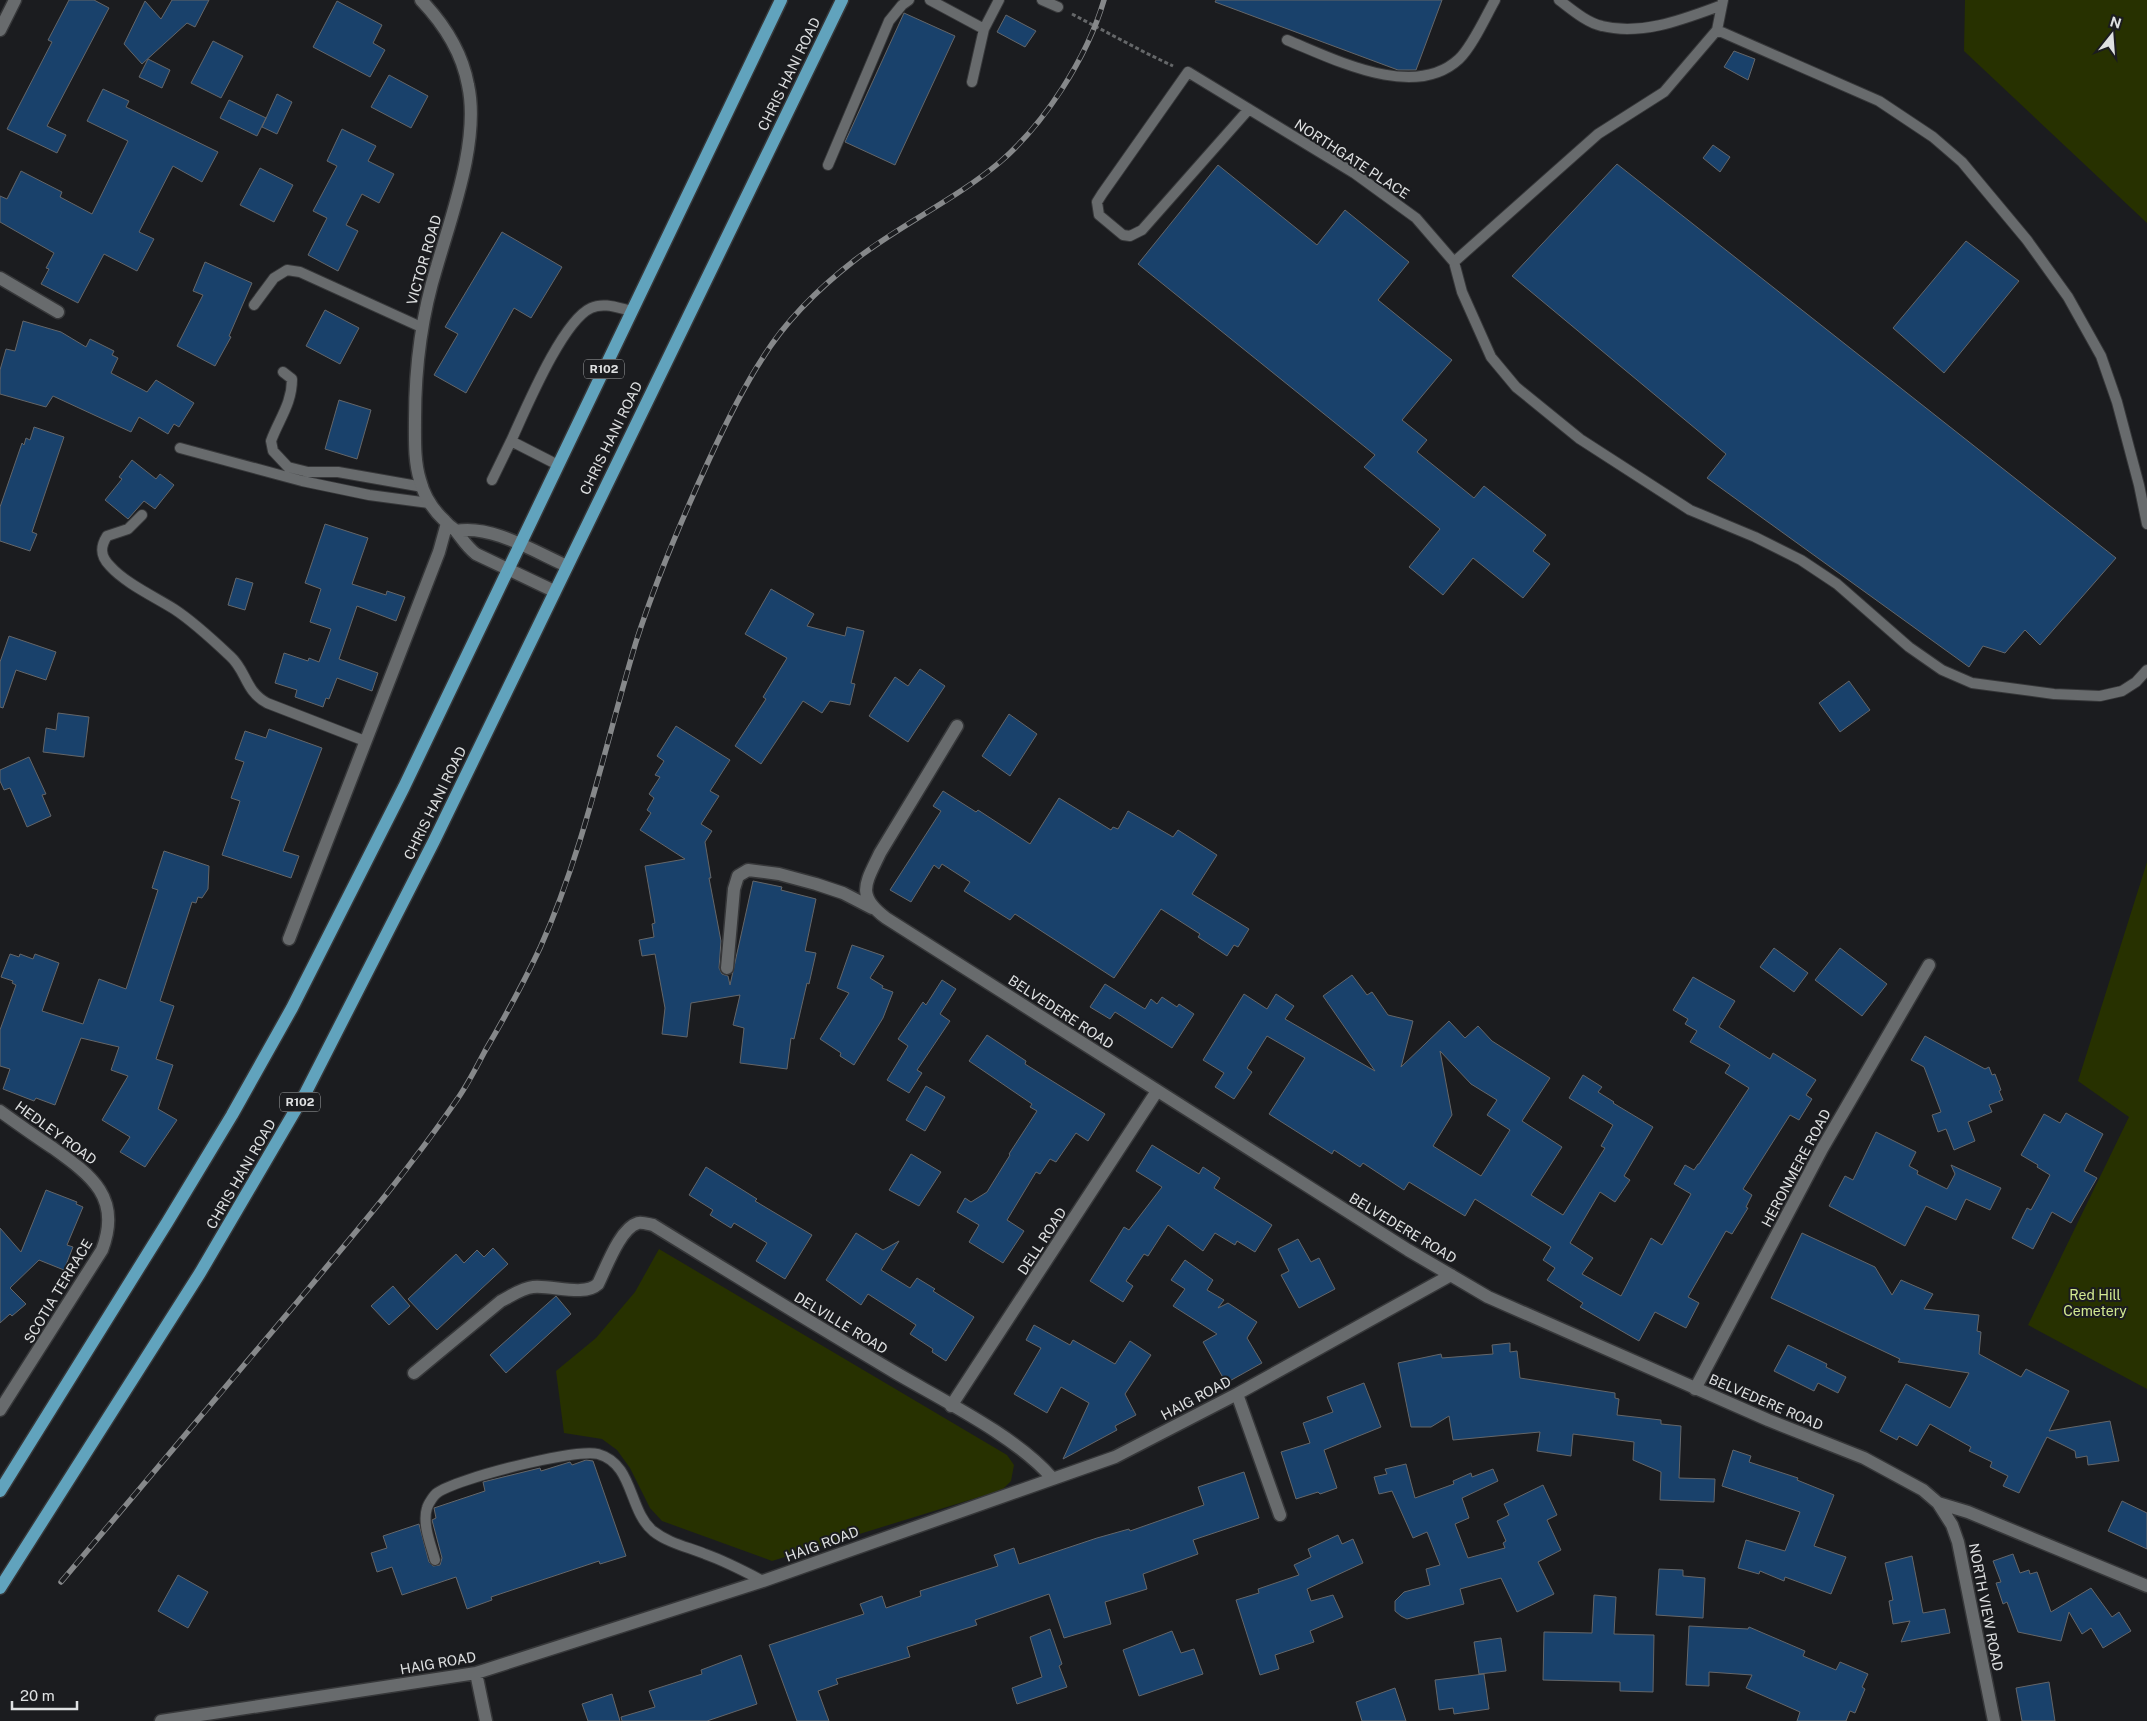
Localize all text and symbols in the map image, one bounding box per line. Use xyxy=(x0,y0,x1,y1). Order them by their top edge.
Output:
north arrow xyxy=(2087,10,2137,60)
text: N xyxy=(2108,13,2123,32)
street label: CHRIS HANI ROAD xyxy=(755,15,823,133)
street label: NORTHGATE PLACE xyxy=(1292,116,1412,202)
street label: VICTOR ROAD xyxy=(404,213,444,307)
road number: R102 xyxy=(584,359,624,378)
street label: CHRIS HANI ROAD xyxy=(577,379,645,497)
street label: CHRIS HANI ROAD xyxy=(401,744,469,862)
street label: BELVEDERE ROAD xyxy=(1005,972,1117,1052)
road number: R102 xyxy=(280,1092,320,1112)
street label: HEDLEY ROAD xyxy=(12,1098,100,1168)
street label: HERONMERE ROAD xyxy=(1758,1106,1834,1230)
street label: CHRIS HANI ROAD xyxy=(203,1116,279,1232)
street label: BELVEDERE ROAD xyxy=(1346,1190,1460,1266)
street label: DELL ROAD xyxy=(1014,1204,1070,1278)
street label: SCOTIA TERRACE xyxy=(21,1236,95,1346)
park label: Red Hill Cemetery xyxy=(2063,1287,2127,1319)
street label: DELVILLE ROAD xyxy=(791,1289,891,1357)
street label: BELVEDERE ROAD xyxy=(1707,1371,1825,1433)
street label: HAIG ROAD xyxy=(1158,1373,1234,1423)
street label: HAIG ROAD xyxy=(783,1523,861,1565)
street label: NORTH VIEW ROAD xyxy=(1966,1542,2006,1672)
street label: HAIG ROAD xyxy=(399,1648,477,1678)
scale bar xyxy=(12,1678,78,1710)
text: 20 m xyxy=(20,1687,55,1704)

